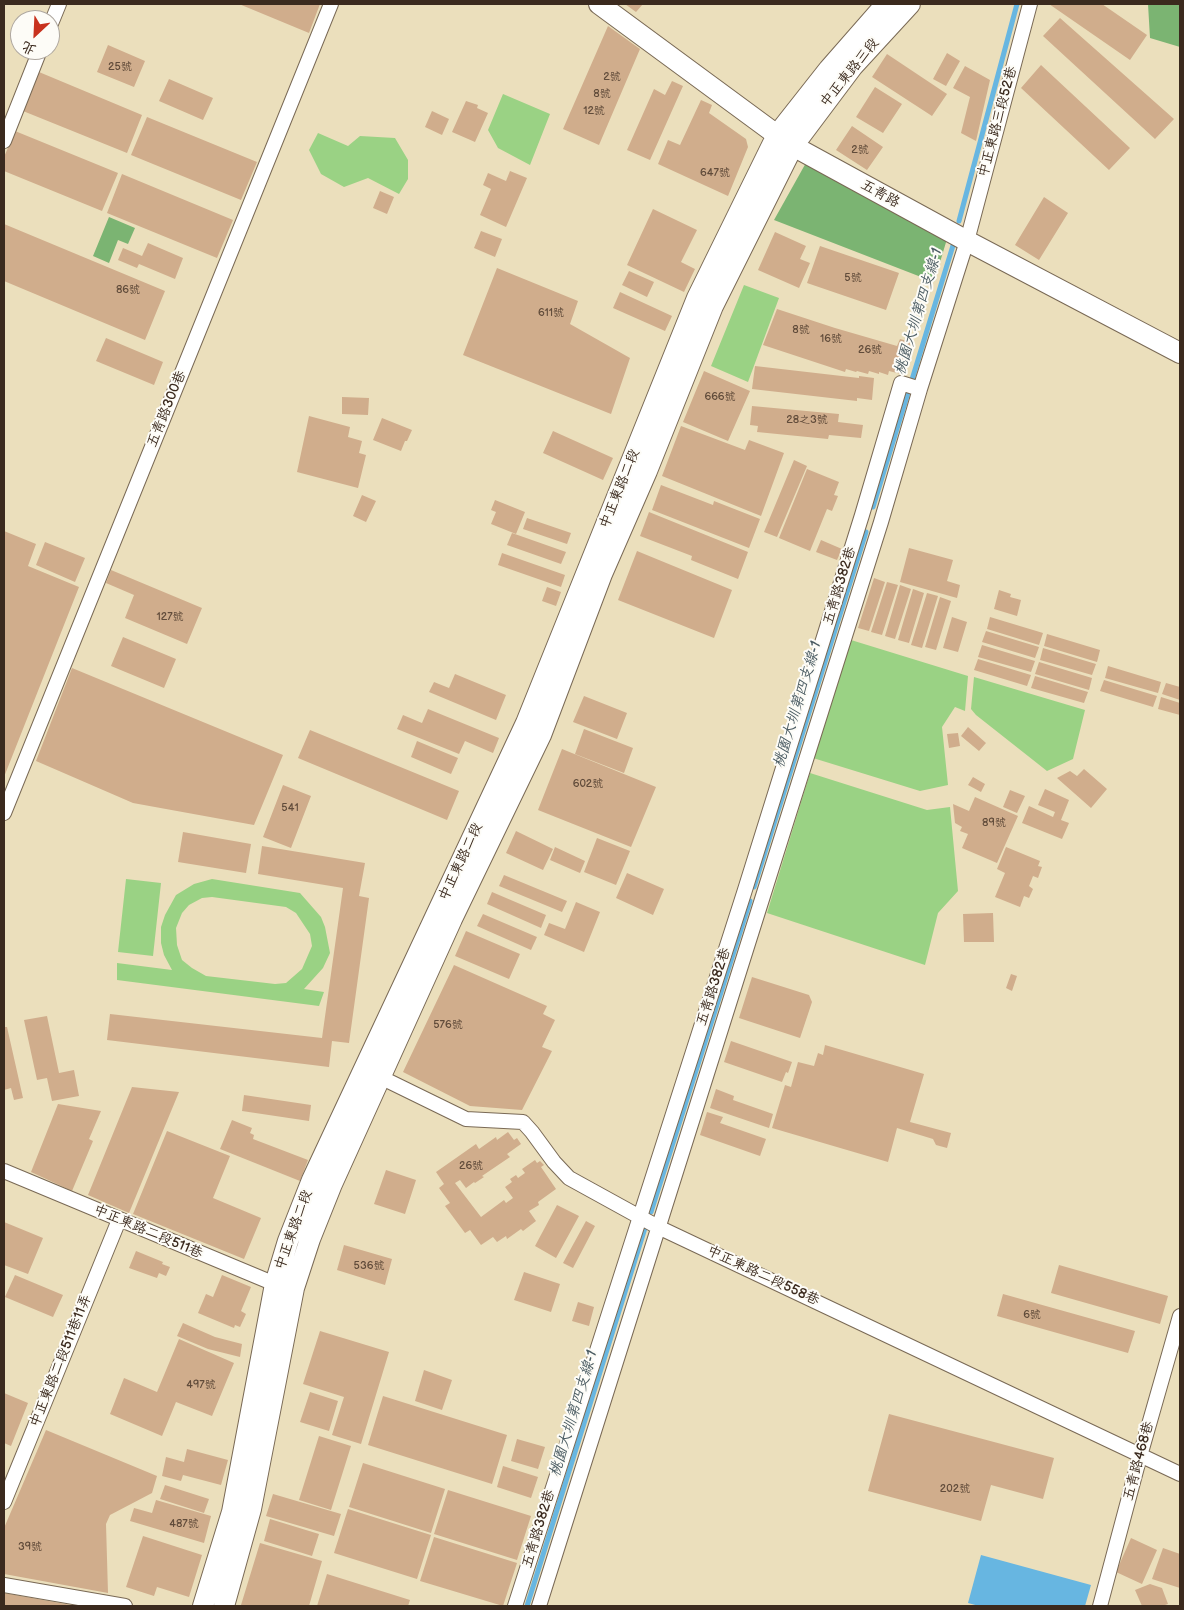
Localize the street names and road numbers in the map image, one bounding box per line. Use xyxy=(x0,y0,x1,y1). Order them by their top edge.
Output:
street label: 中正東路三段 xyxy=(817,35,883,111)
street label: 中正東路三段52巷 xyxy=(975,65,1021,179)
street label: 五青路 xyxy=(858,176,902,212)
street label: 五青路300巷 xyxy=(144,368,190,450)
street label: 中正東路二段 xyxy=(596,447,644,531)
street label: 五青路382巷 xyxy=(820,545,860,627)
street label: 中正東路二段 xyxy=(436,820,486,904)
street label: 五青路382巷 xyxy=(693,946,735,1028)
street label: 中正東路二段 xyxy=(272,1188,316,1272)
street label: 中正東路二段511巷 xyxy=(91,1201,205,1263)
street label: 中正東路二段558巷 xyxy=(704,1243,822,1309)
street label: 中正東路二段511巷11弄 xyxy=(27,1292,95,1430)
street label: 五青路468巷 xyxy=(1120,1420,1158,1502)
street label: 五青路382巷 xyxy=(519,1488,559,1570)

